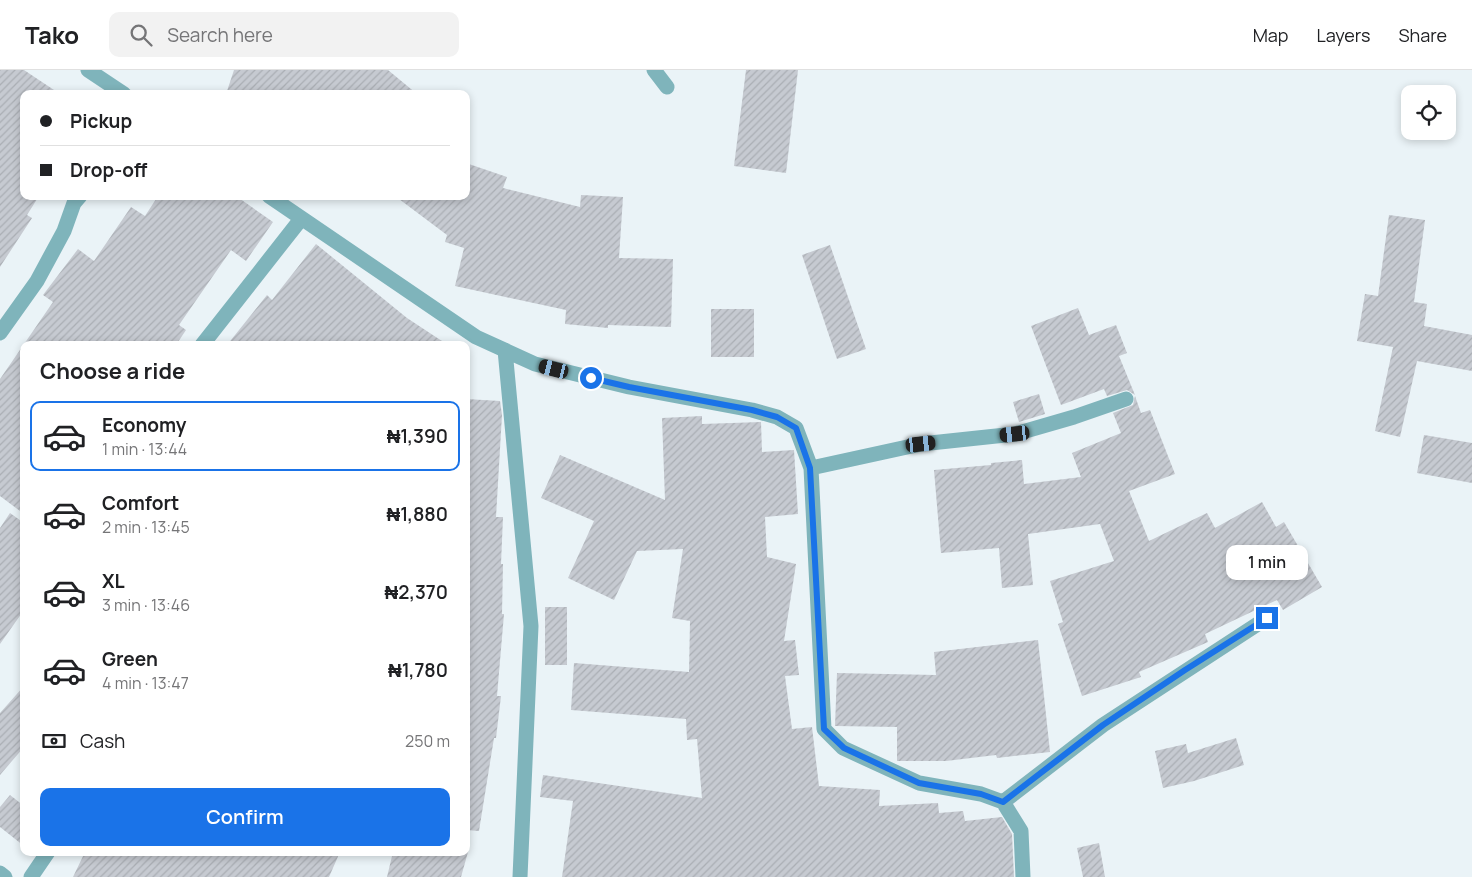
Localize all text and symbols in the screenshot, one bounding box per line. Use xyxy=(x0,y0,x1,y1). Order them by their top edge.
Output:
search box xyxy=(109,12,459,57)
text: Tako xyxy=(25,18,79,51)
icon: search xyxy=(127,21,155,49)
text: Search here xyxy=(167,22,273,48)
text: Map xyxy=(1253,23,1288,47)
text: Layers xyxy=(1316,23,1370,47)
text: Share xyxy=(1398,23,1447,47)
map controls xyxy=(1401,85,1456,140)
button: locate xyxy=(1401,85,1456,140)
text: Pickup xyxy=(70,108,132,134)
text: Drop-off xyxy=(70,157,147,183)
text: Choose a ride xyxy=(40,356,185,386)
car xyxy=(537,358,570,380)
route start xyxy=(580,367,602,389)
text: Economy xyxy=(102,412,186,438)
icon: car xyxy=(42,414,87,459)
text: ₦1,390 xyxy=(387,423,448,449)
car xyxy=(999,425,1030,443)
car xyxy=(905,435,936,453)
text: 1 min · 13:44 xyxy=(102,438,187,460)
text: Comfort xyxy=(102,490,179,516)
icon: car xyxy=(42,492,87,537)
text: ₦1,880 xyxy=(386,501,448,527)
text: 2 min · 13:45 xyxy=(102,516,190,538)
callout: 1 min xyxy=(1226,546,1308,580)
text: 1 min xyxy=(1248,551,1286,573)
text: XL xyxy=(102,568,125,594)
icon: car xyxy=(42,570,87,615)
text: ₦2,370 xyxy=(385,579,448,605)
text: 3 min · 13:46 xyxy=(102,594,190,616)
route end xyxy=(1256,607,1278,629)
text: Green xyxy=(102,646,158,672)
icon: car xyxy=(42,648,87,693)
text: ₦1,780 xyxy=(388,657,448,683)
text: 4 min · 13:47 xyxy=(102,672,189,694)
icon: cash xyxy=(40,727,68,755)
text: Cash xyxy=(80,728,125,754)
text: 250 m xyxy=(405,730,450,752)
button: Confirm xyxy=(40,788,450,846)

